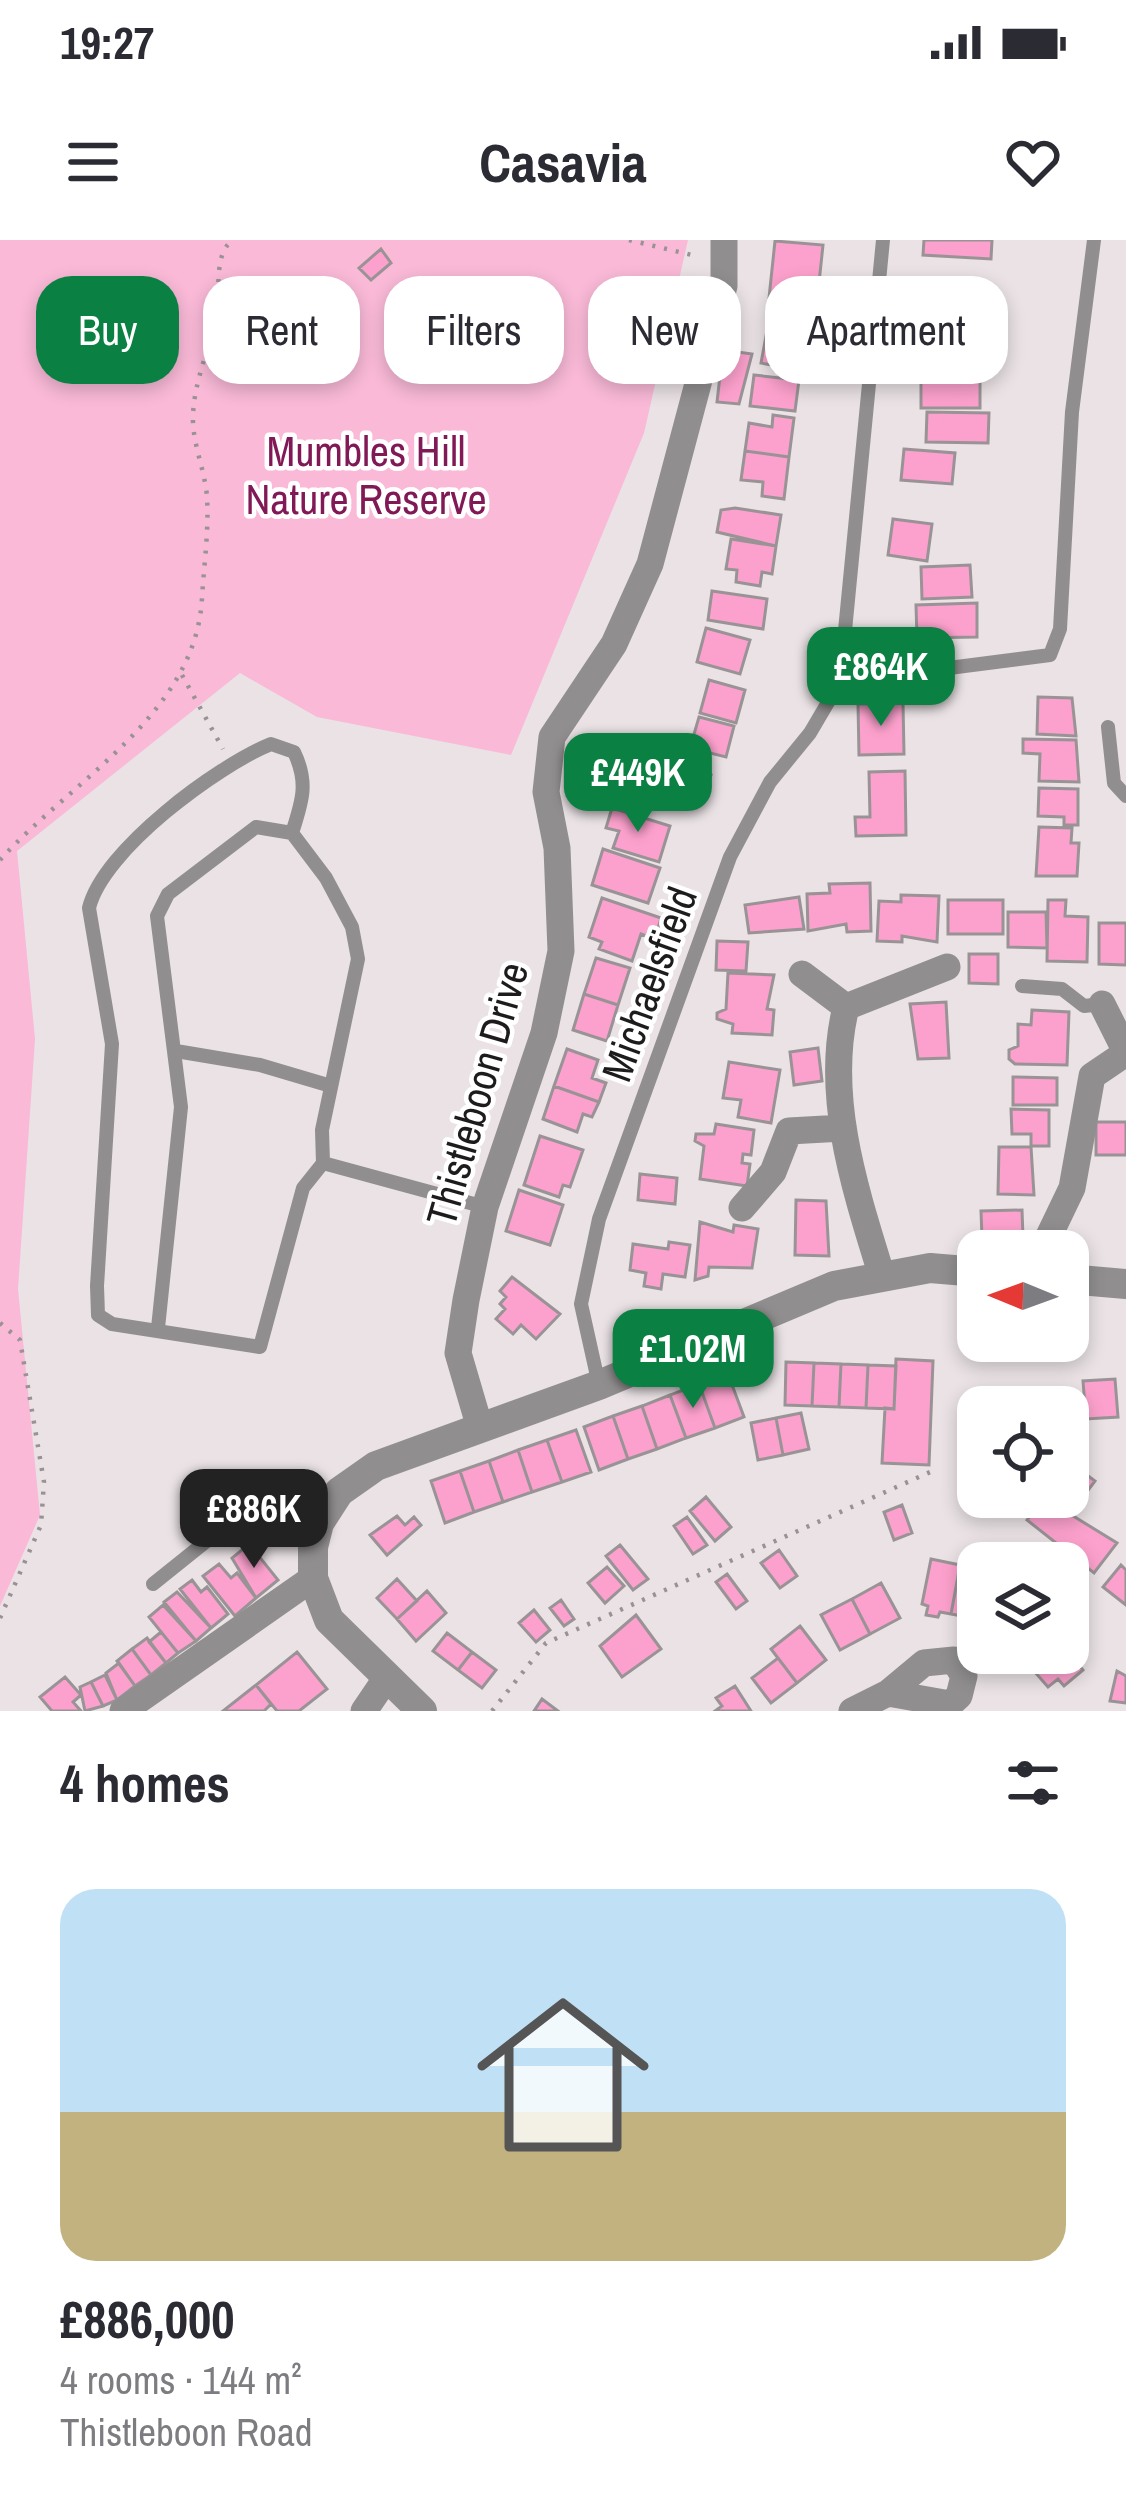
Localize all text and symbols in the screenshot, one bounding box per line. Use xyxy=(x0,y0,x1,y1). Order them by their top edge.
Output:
text: 19:27 xyxy=(60,12,154,73)
text: Casavia xyxy=(479,126,647,199)
icon: menu xyxy=(60,129,126,195)
icon: heart xyxy=(1000,129,1066,195)
chip: Buy xyxy=(36,276,179,384)
chip: Rent xyxy=(203,276,360,384)
chip: Filters xyxy=(384,276,564,384)
chip: New xyxy=(588,276,741,384)
chip: Apartment xyxy=(765,276,1008,384)
park label: Mumbles Hill Nature Reserve xyxy=(245,423,487,527)
pin: £864K xyxy=(797,627,965,729)
text: £864K xyxy=(834,640,928,692)
pin: £449K xyxy=(554,733,722,835)
text: £449K xyxy=(591,746,685,798)
street label: Michaelsfield xyxy=(588,879,710,1089)
street label: Thistleboon Drive xyxy=(413,956,541,1232)
north arrow xyxy=(957,1230,1089,1362)
map controls xyxy=(957,1230,1089,1674)
pin: £1.02M xyxy=(595,1309,791,1411)
text: £1.02M xyxy=(640,1322,746,1374)
button: locate xyxy=(957,1386,1089,1518)
pin: £886K xyxy=(170,1469,338,1571)
text: £886K xyxy=(207,1482,301,1534)
button: layers xyxy=(957,1542,1089,1674)
text: 4 homes xyxy=(60,1749,230,1818)
icon: filters xyxy=(1000,1750,1066,1816)
icon: home xyxy=(455,1967,671,2183)
text: £886,000 xyxy=(60,2285,234,2354)
text: 4 rooms · 144 m² xyxy=(60,2354,302,2406)
text: Thistleboon Road xyxy=(60,2406,312,2458)

